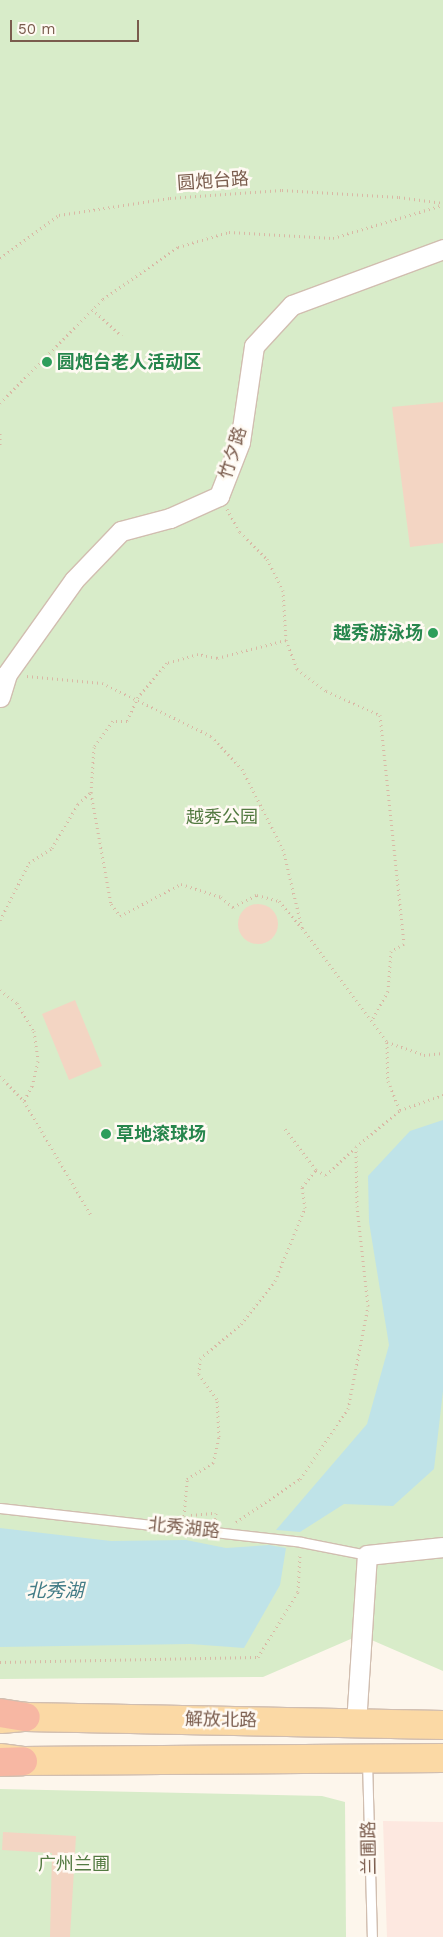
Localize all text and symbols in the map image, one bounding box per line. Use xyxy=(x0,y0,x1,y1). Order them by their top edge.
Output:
scale bar xyxy=(12,10,141,42)
text: 50 m xyxy=(18,20,55,38)
street label: 圆炮台路 xyxy=(176,168,250,194)
place label: 圆炮台老人活动区 xyxy=(57,351,201,373)
marker: 圆炮台老人活动区 xyxy=(41,356,53,368)
street label: 竹夕路 xyxy=(215,424,251,482)
place label: 越秀游泳场 xyxy=(333,622,423,644)
marker: 越秀游泳场 xyxy=(427,627,439,639)
park label: 越秀公园 xyxy=(186,806,258,828)
place label: 草地滚球场 xyxy=(116,1123,206,1145)
marker: 草地滚球场 xyxy=(100,1128,112,1140)
street label: 北秀湖路 xyxy=(147,1513,221,1543)
water label: 北秀湖 xyxy=(27,1580,83,1602)
street label: 解放北路 xyxy=(185,1709,257,1731)
street label: 兰圃路 xyxy=(358,1821,380,1875)
park label: 广州兰圃 xyxy=(38,1853,110,1875)

